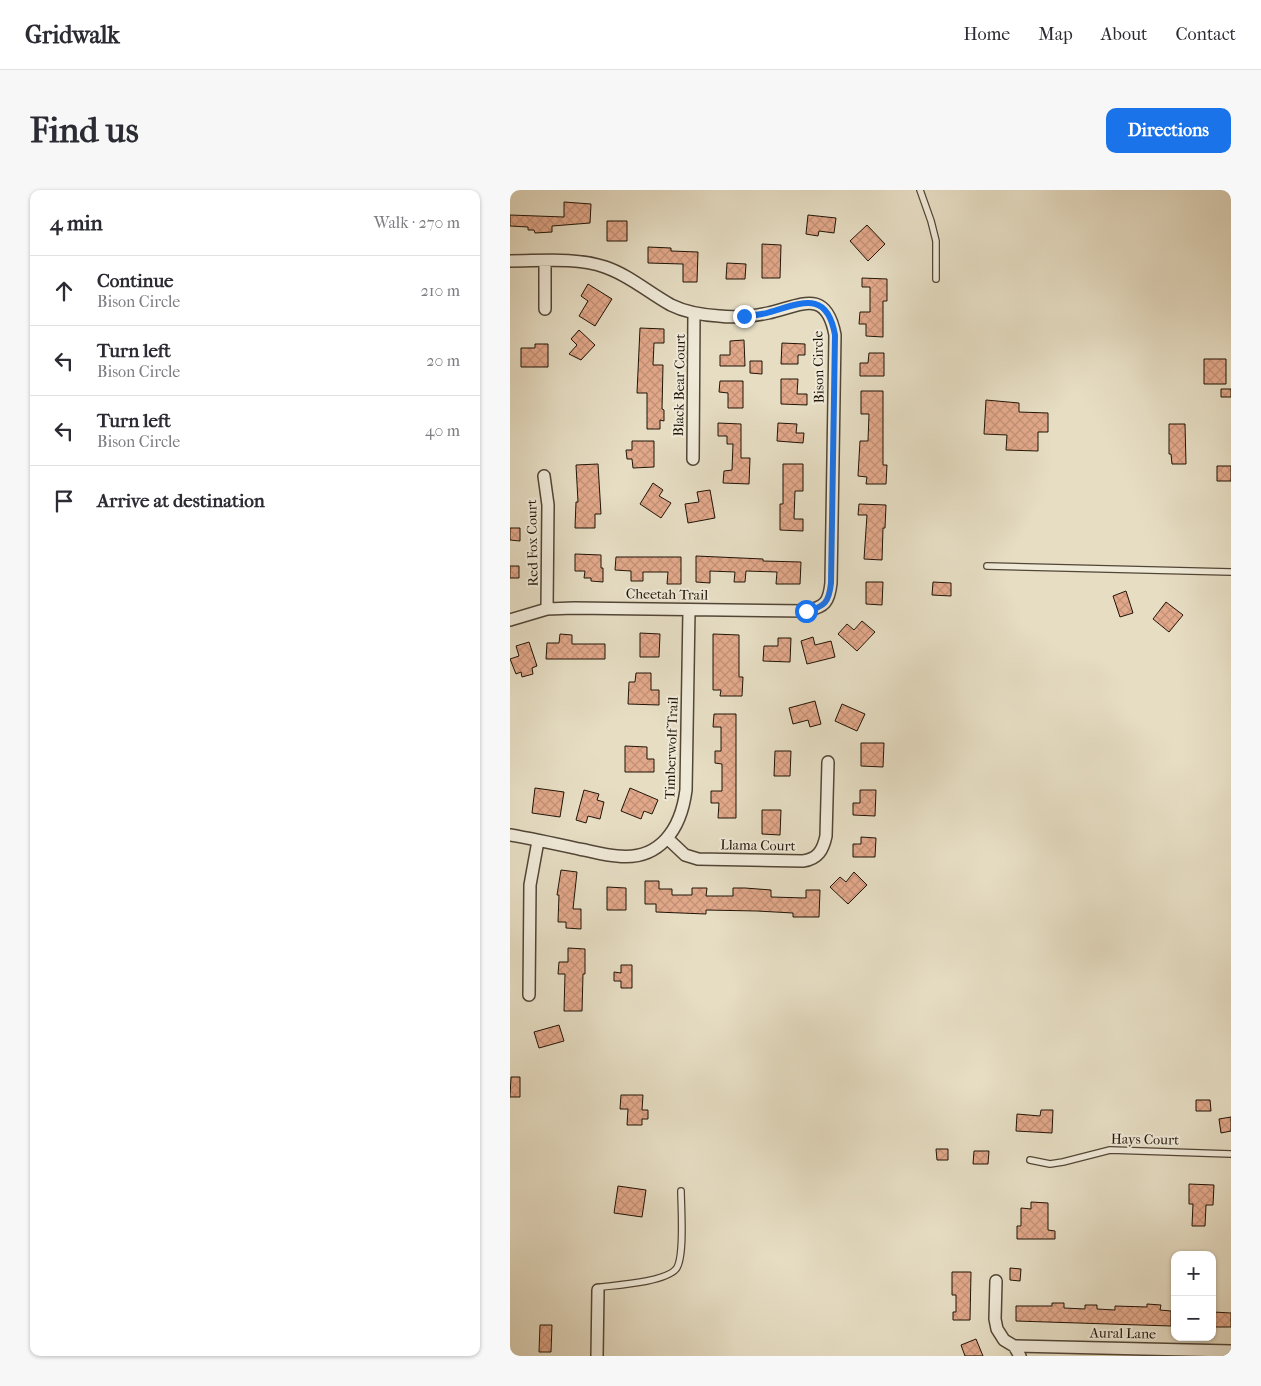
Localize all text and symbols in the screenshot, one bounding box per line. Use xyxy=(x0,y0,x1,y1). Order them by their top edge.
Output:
text: Gridwalk xyxy=(25,21,120,49)
text: Home xyxy=(963,24,1010,45)
text: Map xyxy=(1038,24,1073,45)
text: About xyxy=(1101,24,1147,45)
text: Contact xyxy=(1175,24,1236,45)
button: Directions xyxy=(1106,108,1231,153)
text: Find us xyxy=(30,110,139,151)
text: 4 min xyxy=(50,211,103,235)
text: Walk · 270 m xyxy=(374,213,460,232)
text: Continue xyxy=(97,270,173,292)
icon: ahead xyxy=(50,277,78,305)
text: 210 m xyxy=(421,281,460,300)
text: Bison Circle xyxy=(97,292,180,311)
route end xyxy=(733,305,756,328)
street label: Bison Circle xyxy=(809,330,828,404)
street label: Black Bear Court xyxy=(670,334,689,436)
text: Turn left xyxy=(97,340,171,362)
icon: left xyxy=(50,347,78,375)
text: 20 m xyxy=(426,351,460,370)
text: Bison Circle xyxy=(97,362,180,381)
text: Turn left xyxy=(97,410,171,432)
icon: left xyxy=(50,417,78,445)
text: 40 m xyxy=(425,421,460,440)
text: Bison Circle xyxy=(97,432,180,451)
icon: arrive xyxy=(50,487,78,515)
text: Arrive at destination xyxy=(97,490,265,512)
street label: Red Fox Court xyxy=(523,499,542,587)
street label: Cheetah Trail xyxy=(626,585,708,604)
route start xyxy=(795,600,818,623)
street label: Timberwolf Trail xyxy=(661,696,682,800)
street label: Llama Court xyxy=(720,836,796,855)
street label: Hays Court xyxy=(1111,1130,1179,1149)
map controls xyxy=(1171,1251,1216,1341)
button: + xyxy=(1171,1251,1216,1296)
button: − xyxy=(1171,1296,1216,1341)
street label: Aural Lane xyxy=(1089,1324,1156,1343)

